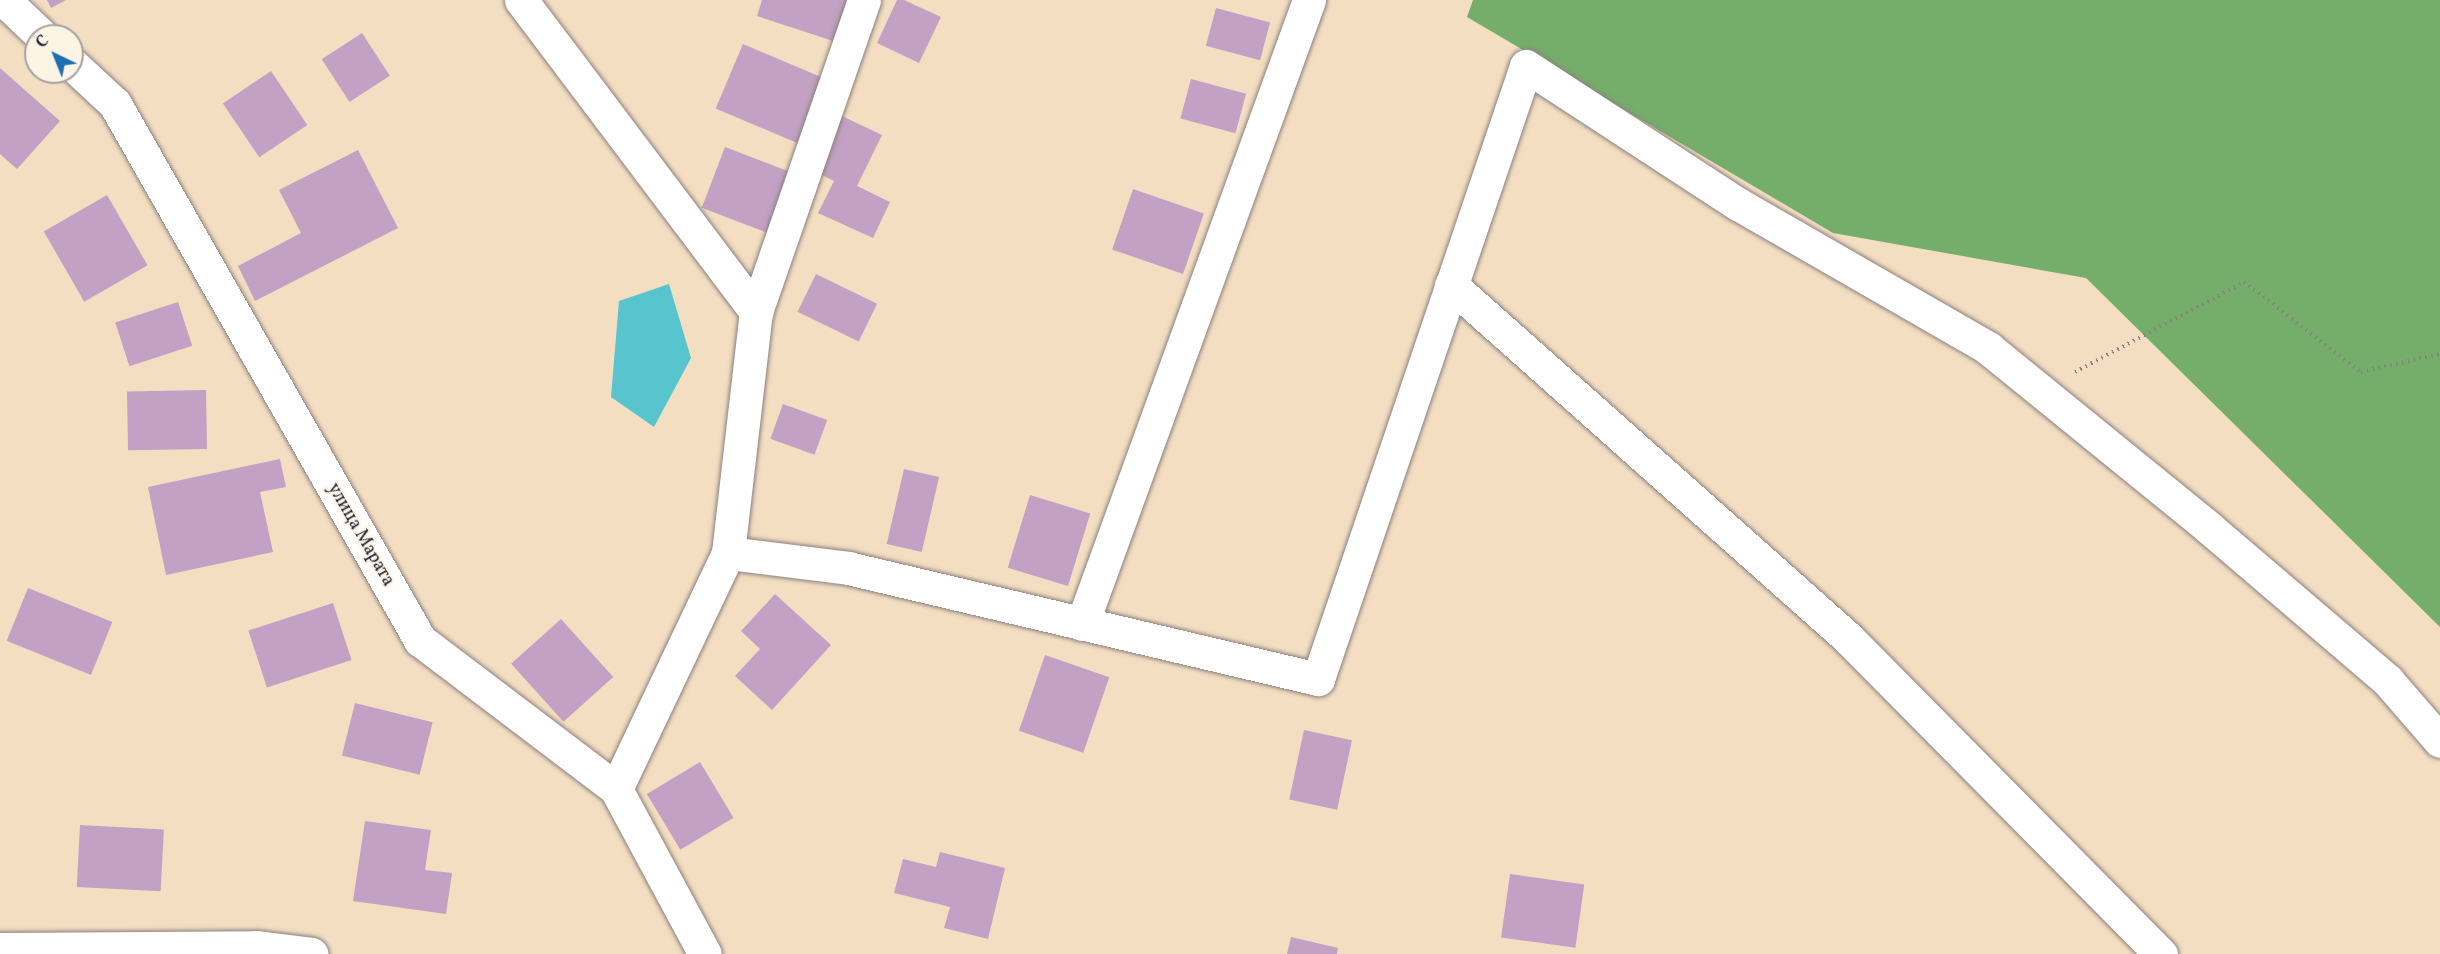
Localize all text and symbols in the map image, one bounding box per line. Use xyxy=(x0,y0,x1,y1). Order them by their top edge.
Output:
north arrow xyxy=(24,24,84,84)
text: С xyxy=(32,31,54,54)
street label: улица Марата xyxy=(322,480,398,590)

